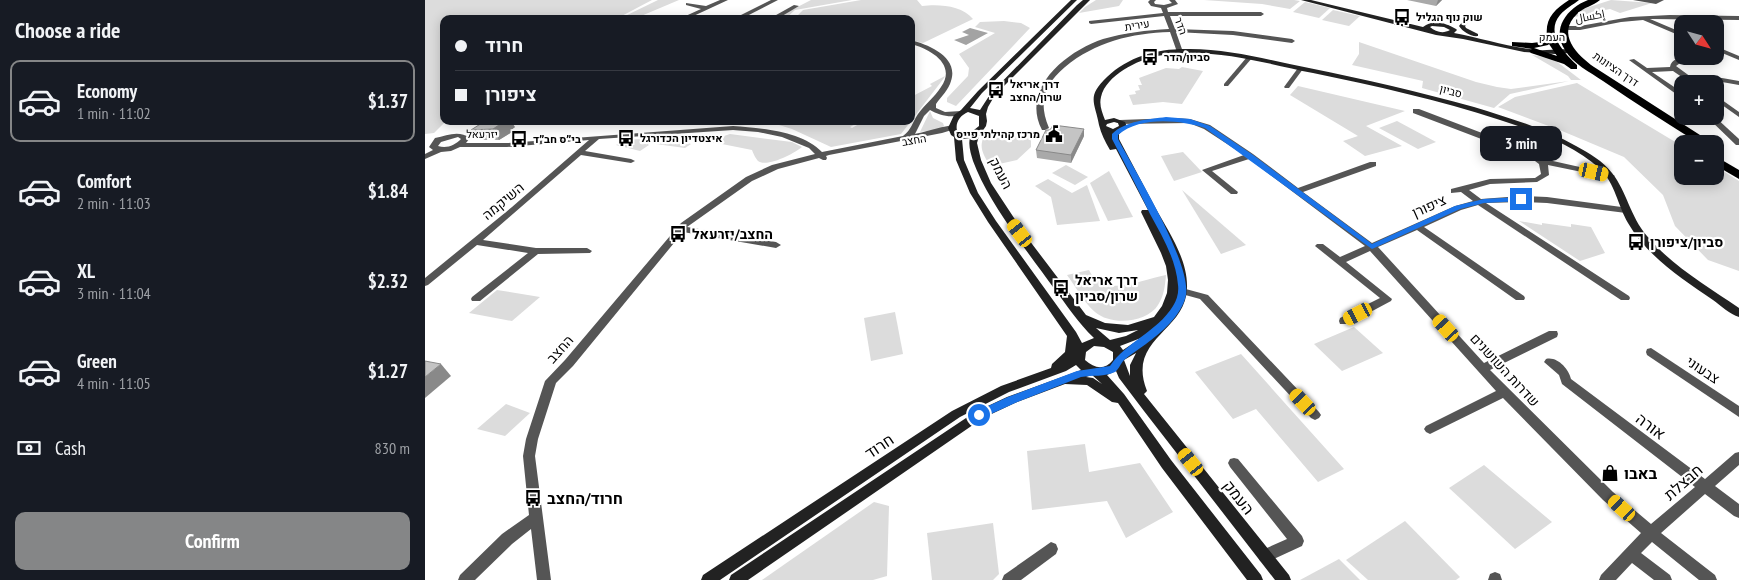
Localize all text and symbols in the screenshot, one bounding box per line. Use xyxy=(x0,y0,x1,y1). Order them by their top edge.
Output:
street label: إكسال xyxy=(1574,6,1606,26)
bus stop icon: שוק נוף הגליל xyxy=(1392,7,1412,27)
place label: שוק נוף הגליל xyxy=(1416,10,1483,24)
street label: הדר xyxy=(1171,15,1191,37)
north arrow xyxy=(1674,15,1724,65)
map controls xyxy=(1674,15,1724,185)
text: Choose a ride xyxy=(15,16,120,44)
street label: עירית xyxy=(1123,16,1151,34)
street label: העמק xyxy=(1539,30,1565,44)
text: חרוד xyxy=(485,33,523,57)
bus stop icon: סביון/הדר xyxy=(1140,47,1160,67)
street label: דרך הציונות xyxy=(1591,49,1642,90)
place label: סביון/הדר xyxy=(1164,50,1210,64)
button: + xyxy=(1674,75,1724,125)
place label: דרך אריאל שרון/החצב xyxy=(1010,77,1062,104)
icon: car xyxy=(17,79,62,124)
text: Economy xyxy=(77,79,137,103)
bus stop icon: דרך אריאל שרון/החצב xyxy=(986,80,1006,100)
street label: סביון xyxy=(1438,81,1464,101)
text: ציפורן xyxy=(485,82,537,106)
text: $1.37 xyxy=(368,89,408,113)
text: 1 min · 11:02 xyxy=(77,103,151,123)
public building icon: מרכז קהילתי פייס xyxy=(1044,124,1064,144)
callout: 3 min xyxy=(1480,126,1562,162)
street label: יזרעאל xyxy=(466,127,498,141)
place label: מרכז קהילתי פייס xyxy=(956,127,1040,141)
bus stop icon: איצטדיון הכדורגל xyxy=(616,128,636,148)
bus stop icon: בי״ס חב״ד xyxy=(509,129,529,149)
place label: איצטדיון הכדורגל xyxy=(640,131,723,145)
street label: החצב xyxy=(900,131,928,149)
place label: בי״ס חב״ד xyxy=(533,132,581,146)
text: 3 min xyxy=(1505,133,1537,153)
button: − xyxy=(1674,135,1724,185)
street label: העמק xyxy=(985,154,1017,192)
car xyxy=(1577,161,1610,183)
icon: car xyxy=(17,169,62,214)
text: Comfort xyxy=(77,169,131,193)
street label: השיקמה xyxy=(478,178,528,224)
text: $1.84 xyxy=(368,179,408,203)
route end xyxy=(1510,188,1532,210)
street label: ציפורן xyxy=(1409,190,1449,221)
text: 2 min · 11:03 xyxy=(77,193,151,213)
car xyxy=(1004,217,1035,249)
bus stop icon: החצב/יזרעאל xyxy=(668,224,688,244)
place label: החצב/יזרעאל xyxy=(692,225,773,243)
bus stop icon: סביון/ציפורן xyxy=(1626,232,1646,252)
place label: סביון/ציפורן xyxy=(1650,233,1723,251)
icon: car xyxy=(17,259,62,304)
text: XL xyxy=(77,259,95,283)
text: $2.32 xyxy=(368,269,408,293)
place label: דרך אריאל שרון/סביון xyxy=(1075,271,1138,305)
bus stop icon: דרך אריאל שרון/סביון xyxy=(1051,278,1071,298)
text: 3 min · 11:04 xyxy=(77,283,151,303)
car xyxy=(1341,301,1374,327)
car xyxy=(1430,312,1461,344)
street label: שדרות השושנים xyxy=(1466,330,1544,410)
street label: החצב xyxy=(543,331,577,367)
icon: car xyxy=(17,349,62,394)
text: Green xyxy=(77,349,117,373)
street label: צבעוני xyxy=(1683,352,1723,388)
text: $1.27 xyxy=(368,359,408,383)
text: 4 min · 11:05 xyxy=(77,373,151,393)
car xyxy=(1287,386,1318,418)
route start xyxy=(968,404,990,426)
street label: אורה xyxy=(1632,408,1670,444)
street label: חרוד xyxy=(861,429,897,463)
icon: cash xyxy=(15,434,43,462)
text: Cash xyxy=(55,436,86,460)
text: 830 m xyxy=(375,438,410,458)
car xyxy=(1175,446,1206,478)
street label: חבצלת xyxy=(1659,460,1707,504)
shop icon: באבו xyxy=(1600,463,1620,483)
place label: באבו xyxy=(1624,463,1657,483)
street label: העמק xyxy=(1219,476,1259,518)
bus stop icon: חרוד/החצב xyxy=(523,488,543,508)
place label: חרוד/החצב xyxy=(547,488,623,508)
car xyxy=(1605,492,1638,524)
button: Confirm xyxy=(15,512,410,570)

